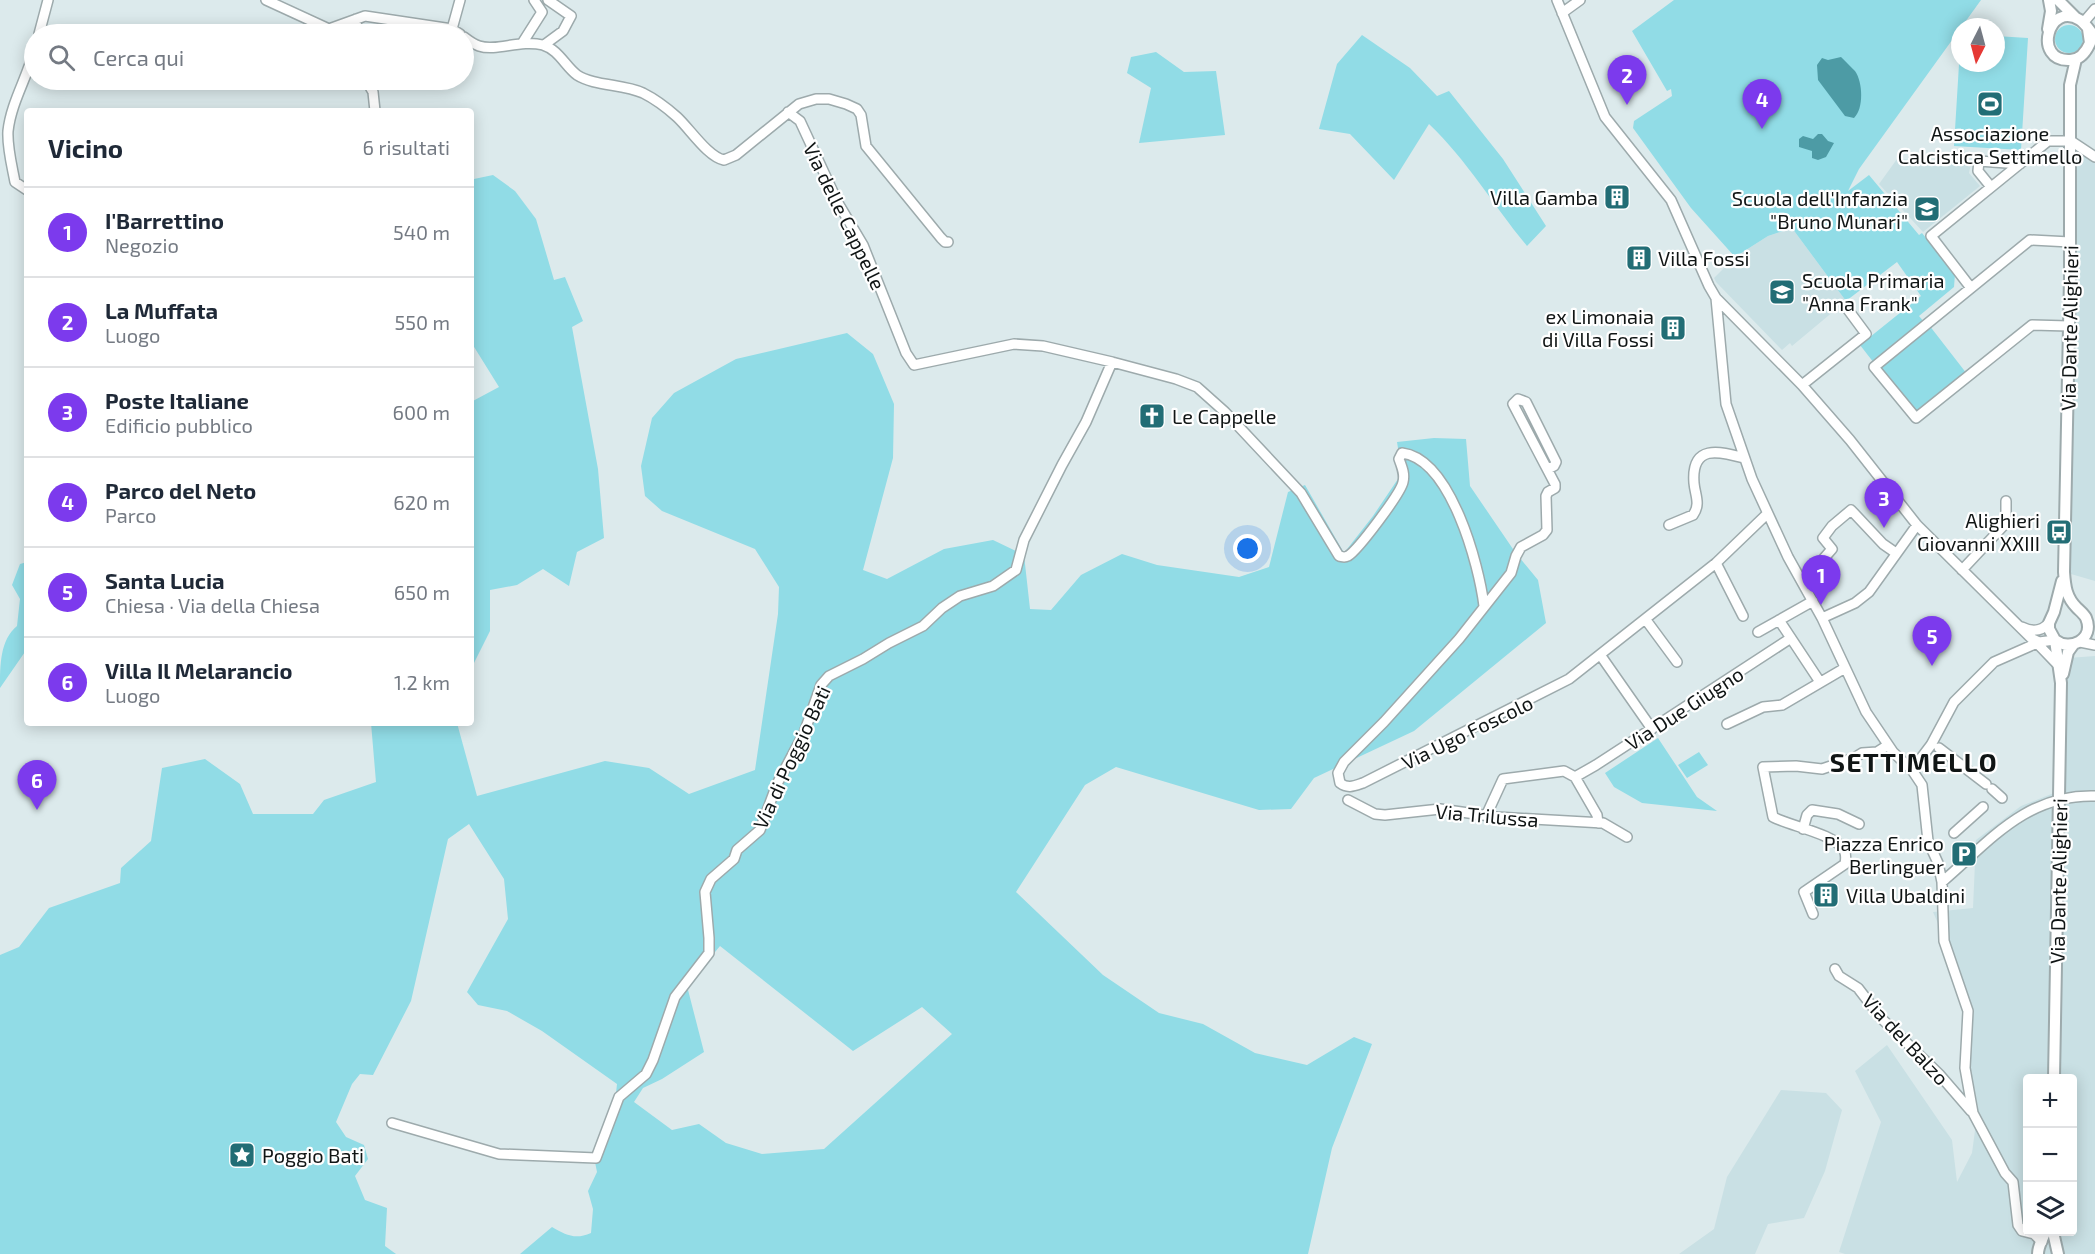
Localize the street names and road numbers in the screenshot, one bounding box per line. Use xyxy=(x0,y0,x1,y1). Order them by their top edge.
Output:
street label: Via delle Cappelle xyxy=(799,138,891,294)
street label: Via Dante Alighieri xyxy=(2056,245,2082,411)
street label: Via Due Giugno xyxy=(1621,661,1747,755)
street label: Via di Poggio Bati xyxy=(747,681,835,833)
street label: Via Ugo Foscolo xyxy=(1397,690,1537,774)
street label: Via Dante Alighieri xyxy=(2045,798,2071,964)
street label: Via Trilussa xyxy=(1434,799,1540,831)
street label: Via del Balzo xyxy=(1858,989,1954,1089)

